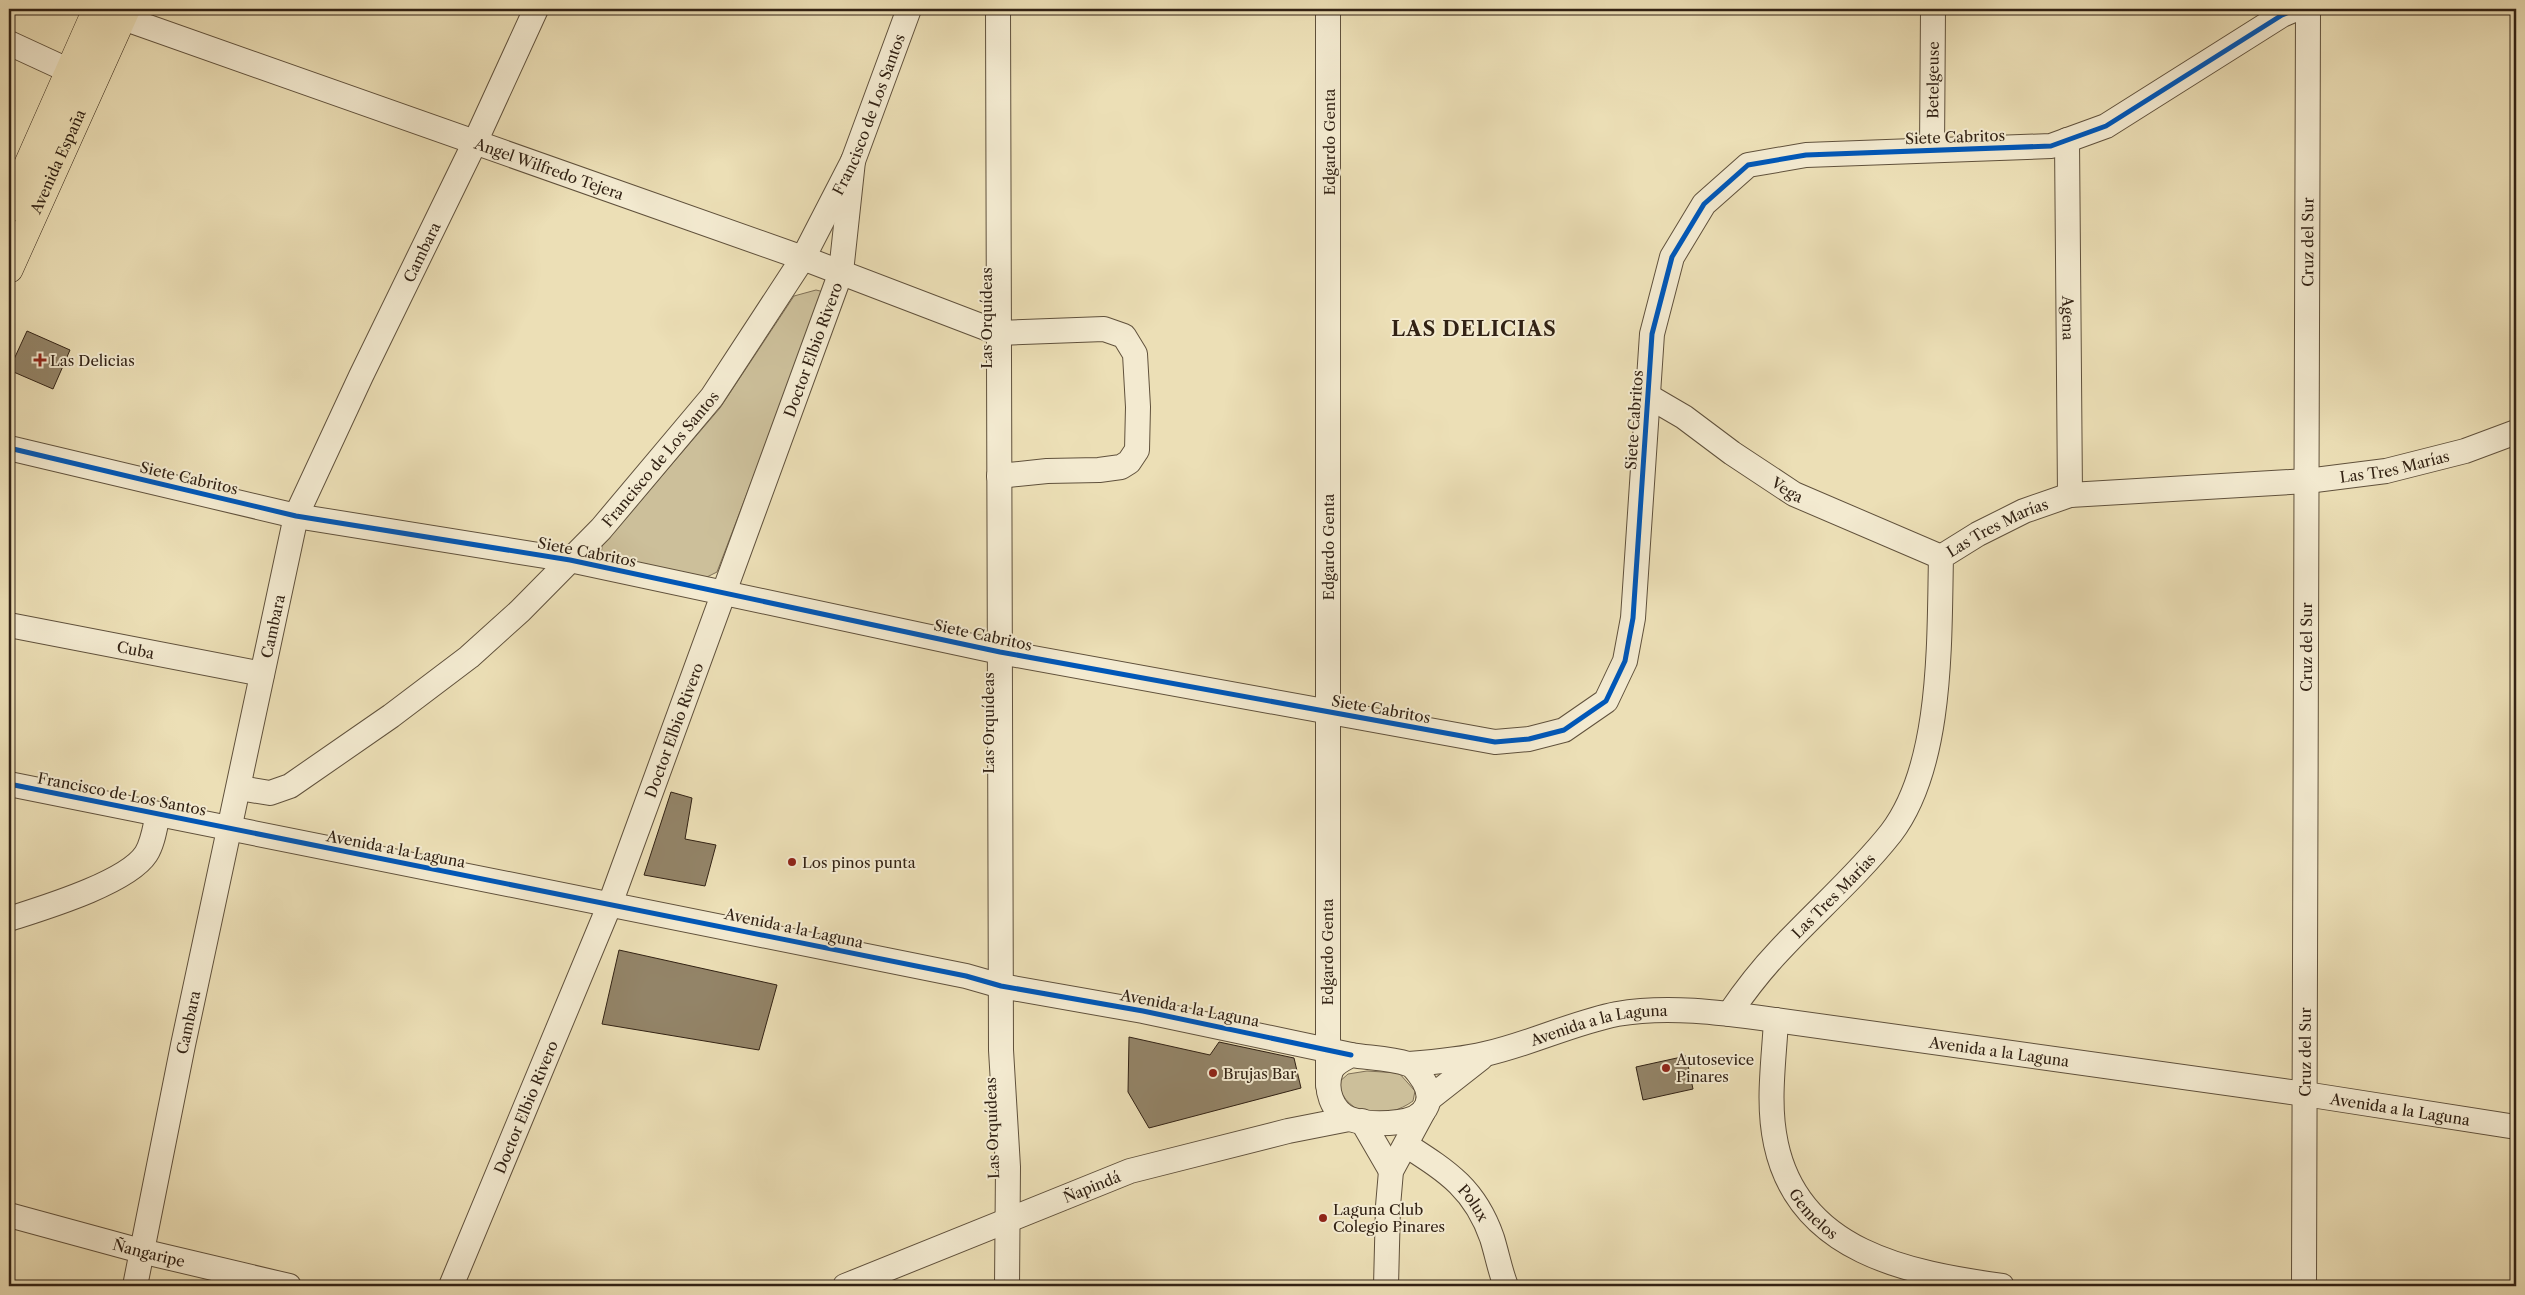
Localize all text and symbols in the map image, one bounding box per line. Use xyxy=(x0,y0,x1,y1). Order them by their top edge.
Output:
street label: Francisco de Los Santos xyxy=(828,31,909,198)
street label: Betelgeuse xyxy=(1923,41,1942,119)
street label: Edgardo Genta xyxy=(1320,89,1339,195)
street label: Avenida España xyxy=(25,106,89,217)
street label: Siete Cabritos xyxy=(1905,126,2005,148)
street label: Angel Wilfredo Tejera xyxy=(471,133,626,204)
street label: Cruz del Sur xyxy=(2298,197,2317,287)
street label: Cambara xyxy=(399,219,444,285)
street label: Las Orquídeas xyxy=(977,267,996,369)
street label: Doctor Elbio Rivero xyxy=(779,280,846,420)
street label: Agena xyxy=(2059,295,2078,340)
district label: LAS DELICIAS xyxy=(1391,317,1557,341)
place label: Las Delicias xyxy=(50,351,135,370)
marker: Las Delicias xyxy=(34,354,46,366)
street label: Siete Cabritos xyxy=(1621,369,1647,471)
street label: Francisco de Los Santos xyxy=(598,387,723,531)
street label: Las Tres Marías xyxy=(2339,446,2451,486)
street label: Siete Cabritos xyxy=(138,457,240,499)
street label: Vega xyxy=(1767,472,1806,506)
street label: Edgardo Genta xyxy=(1319,494,1338,600)
street label: Las Tres Marías xyxy=(1943,494,2050,561)
street label: Siete Cabritos xyxy=(536,533,638,571)
street label: Cambara xyxy=(256,593,289,660)
street label: Cruz del Sur xyxy=(2296,602,2316,692)
street label: Siete Cabritos xyxy=(932,615,1034,655)
street label: Cuba xyxy=(115,637,156,662)
street label: Doctor Elbio Rivero xyxy=(640,660,707,800)
street label: Las Orquídeas xyxy=(979,672,998,774)
street label: Siete Cabritos xyxy=(1330,691,1432,727)
street label: Francisco de Los Santos xyxy=(36,768,208,820)
street label: Avenida a la Laguna xyxy=(324,826,467,872)
street label: Las Tres Marías xyxy=(1787,849,1879,942)
place label: Los pinos punta xyxy=(802,853,916,872)
marker: Los pinos punta xyxy=(786,856,798,868)
street label: Edgardo Genta xyxy=(1318,899,1337,1005)
street label: Avenida a la Laguna xyxy=(722,904,865,952)
street label: Avenida a la Laguna xyxy=(1118,985,1261,1031)
street label: Cambara xyxy=(172,989,204,1056)
street label: Avenida a la Laguna xyxy=(1527,1000,1668,1050)
street label: Cruz del Sur xyxy=(2295,1007,2314,1097)
street label: Avenida a la Laguna xyxy=(1927,1032,2071,1070)
street label: Doctor Elbio Rivero xyxy=(489,1038,562,1176)
place label: Autosevice Pinares xyxy=(1675,1050,1754,1086)
marker: Autosevice Pinares xyxy=(1660,1062,1672,1074)
place label: Brujas Bar xyxy=(1223,1064,1297,1083)
marker: Brujas Bar xyxy=(1207,1067,1219,1079)
street label: Las Orquídeas xyxy=(981,1077,1003,1179)
street label: Avenida a la Laguna xyxy=(2328,1088,2472,1129)
street label: Ñapindá xyxy=(1060,1166,1123,1207)
street label: Polux xyxy=(1454,1180,1493,1225)
street label: Gemelos xyxy=(1785,1185,1842,1243)
place label: Laguna Club Colegio Pinares xyxy=(1333,1200,1445,1236)
marker: Laguna Club Colegio Pinares xyxy=(1317,1212,1329,1224)
street label: Ñangaripe xyxy=(111,1234,187,1271)

